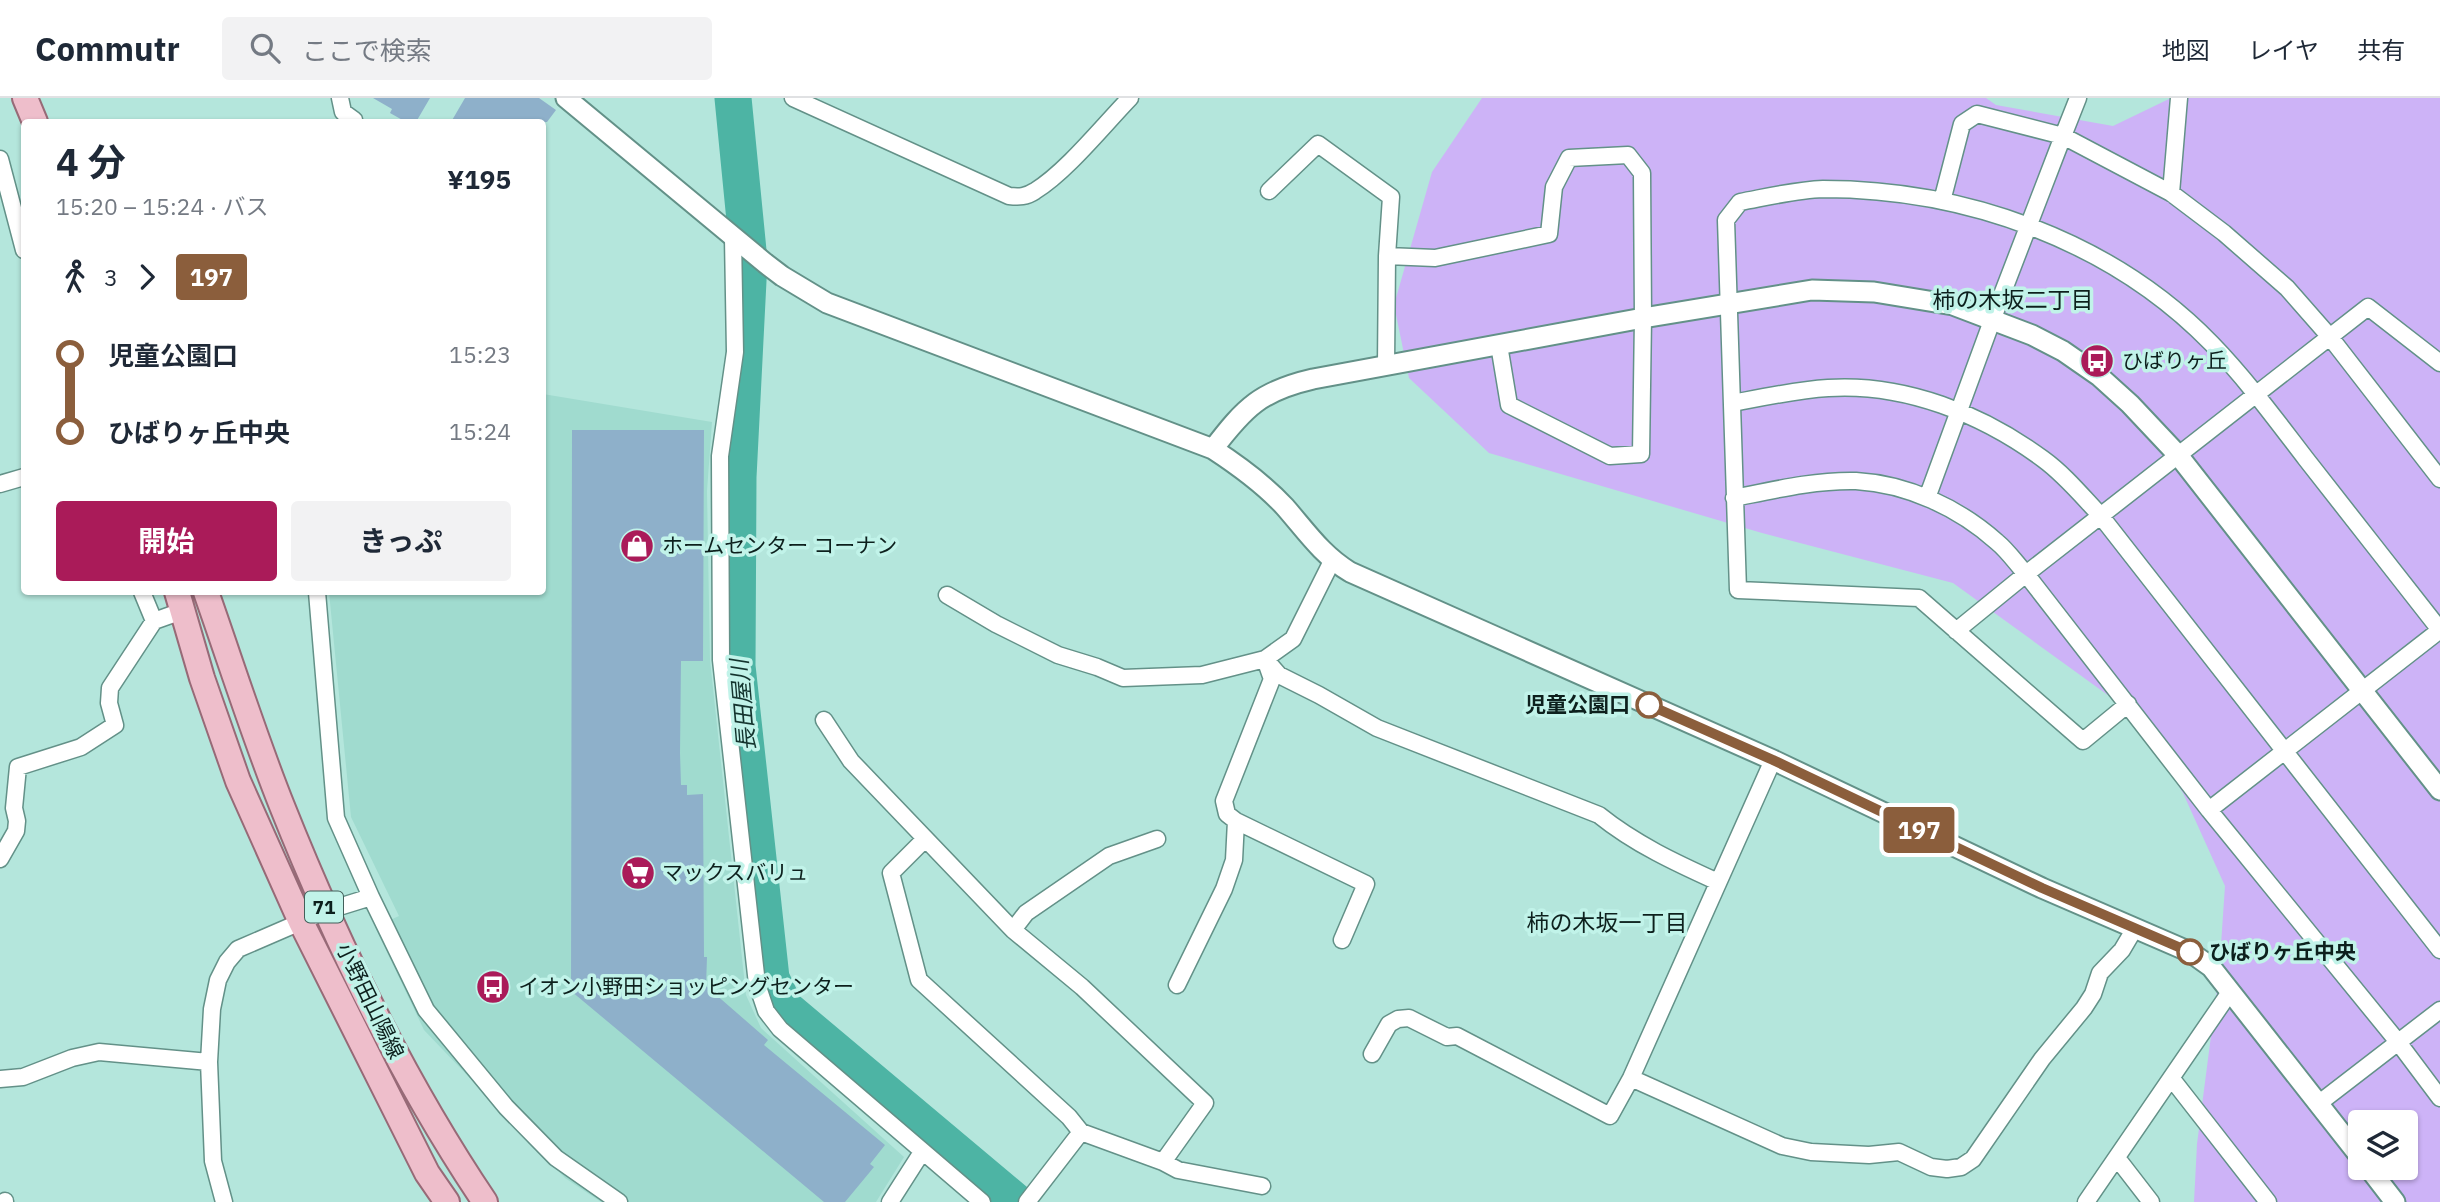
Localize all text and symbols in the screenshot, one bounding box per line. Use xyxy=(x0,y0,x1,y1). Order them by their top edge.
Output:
search box xyxy=(222,17,712,80)
text: Commutr xyxy=(35,27,180,70)
icon: search xyxy=(246,29,284,67)
text: ここで検索 xyxy=(302,33,432,67)
text: 地図 xyxy=(2162,34,2210,66)
text: レイヤ xyxy=(2248,34,2319,66)
text: 共有 xyxy=(2357,34,2405,66)
text: 4 分 xyxy=(56,137,126,186)
text: ¥195 xyxy=(447,162,511,196)
text: 15:20 – 15:24 · バス xyxy=(56,191,269,221)
icon: walk xyxy=(56,258,94,296)
icon: forward xyxy=(128,258,166,296)
text: 197 xyxy=(190,261,233,293)
text: 3 xyxy=(104,262,118,292)
district label: 柿の木坂二丁目 xyxy=(1933,284,2094,314)
text: 児童公園口 xyxy=(108,338,238,372)
text: 15:23 xyxy=(449,339,511,369)
bus stop icon: ひばりヶ丘 xyxy=(2078,342,2116,380)
place label: ひばりヶ丘 xyxy=(2122,346,2227,374)
text: ひばりヶ丘中央 xyxy=(108,415,290,449)
text: 15:24 xyxy=(449,416,511,446)
button: 開始 xyxy=(56,501,277,581)
button: きっぷ xyxy=(291,501,511,581)
shop icon: ホームセンター コーナン xyxy=(618,527,656,565)
place label: ホームセンター コーナン xyxy=(662,531,897,559)
water label: 長田屋川 xyxy=(723,655,761,752)
place label: 児童公園口 xyxy=(1525,690,1630,718)
marker: 児童公園口 xyxy=(1636,692,1662,718)
line badge: 197 xyxy=(1879,807,1959,853)
text: 197 xyxy=(1897,814,1941,846)
supermarket icon: マックスバリュ xyxy=(619,854,657,892)
place label: マックスバリュ xyxy=(662,858,808,886)
road number: 71 xyxy=(305,892,343,922)
district label: 柿の木坂一丁目 xyxy=(1527,907,1688,937)
place label: ひばりヶ丘中央 xyxy=(2209,937,2356,965)
street label: 小野田山陽線 xyxy=(331,938,411,1063)
marker: ひばりヶ丘中央 xyxy=(2177,939,2203,965)
bus stop icon: イオン小野田ショッピングセンター xyxy=(474,968,512,1006)
place label: イオン小野田ショッピングセンター xyxy=(518,972,854,1000)
map controls xyxy=(2348,1110,2418,1180)
button: layers xyxy=(2348,1110,2418,1180)

